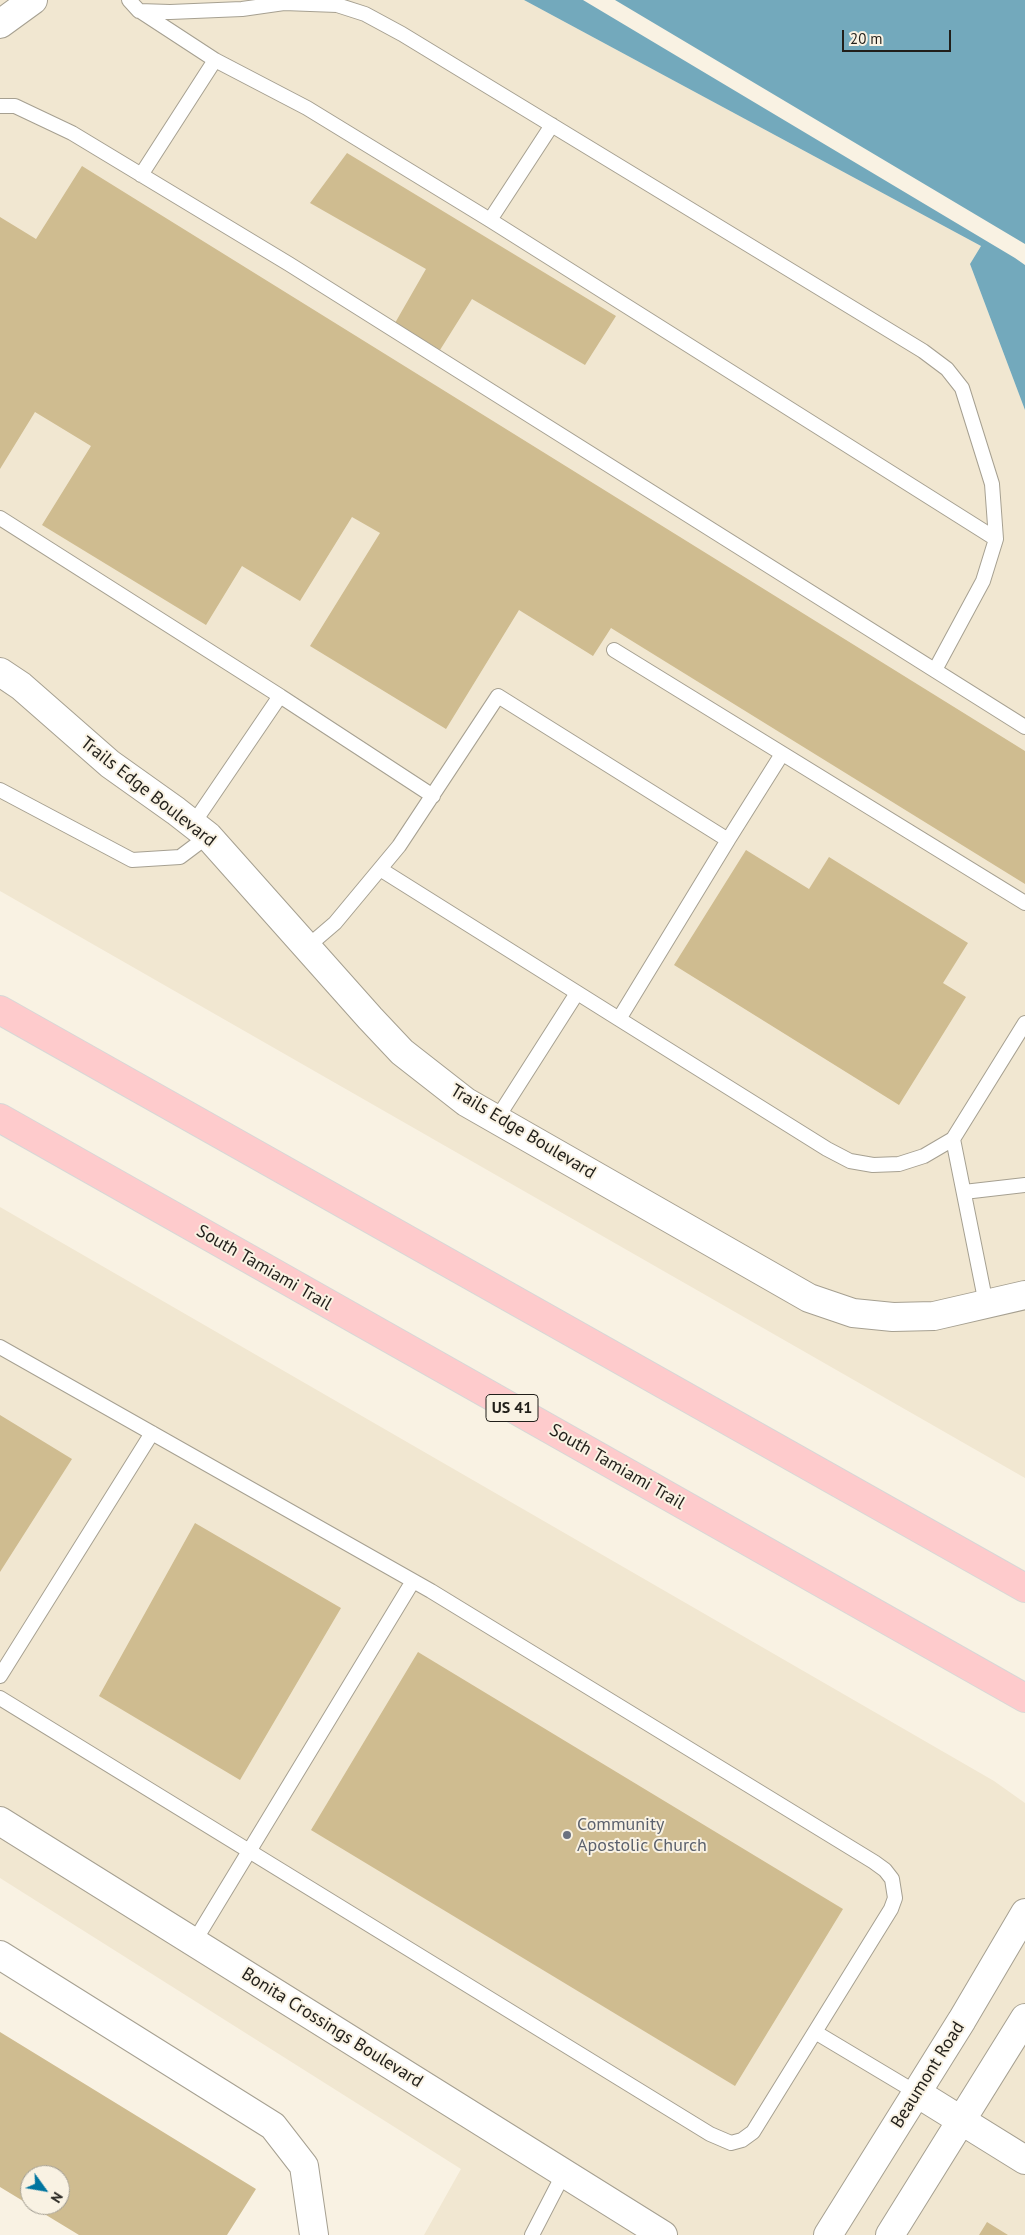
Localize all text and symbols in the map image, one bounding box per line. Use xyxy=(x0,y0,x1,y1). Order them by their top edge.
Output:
scale bar xyxy=(845,20,954,52)
text: 20 m xyxy=(850,29,883,48)
street label: Trails Edge Boulevard xyxy=(76,732,220,852)
street label: Trails Edge Boulevard xyxy=(446,1080,600,1184)
street label: South Tamiami Trail xyxy=(193,1221,335,1315)
road number: US 41 xyxy=(486,1395,538,1422)
street label: South Tamiami Trail xyxy=(546,1420,688,1514)
place label: Community Apostolic Church xyxy=(577,1814,707,1856)
marker: Community Apostolic Church xyxy=(561,1829,573,1841)
street label: Bonita Crossings Boulevard xyxy=(237,1963,427,2093)
street label: Beaumont Road xyxy=(887,2018,969,2132)
north arrow xyxy=(20,2165,70,2215)
text: N xyxy=(47,2189,67,2206)

